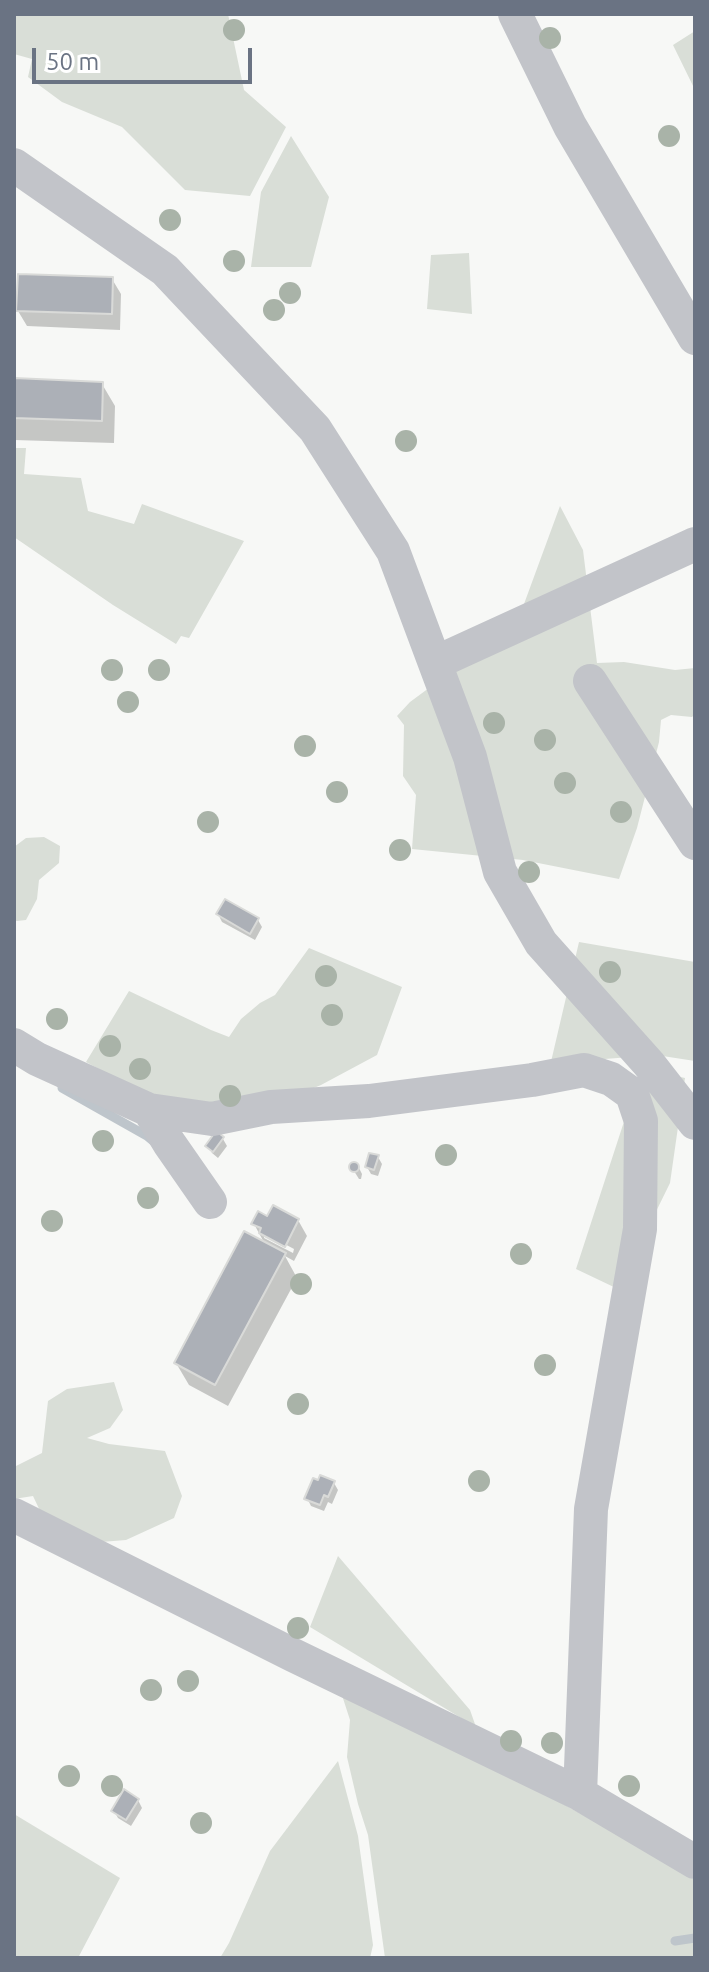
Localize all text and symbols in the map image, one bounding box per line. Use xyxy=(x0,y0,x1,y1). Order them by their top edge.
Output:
scale bar xyxy=(36,32,256,82)
text: 50 m xyxy=(46,48,99,75)

